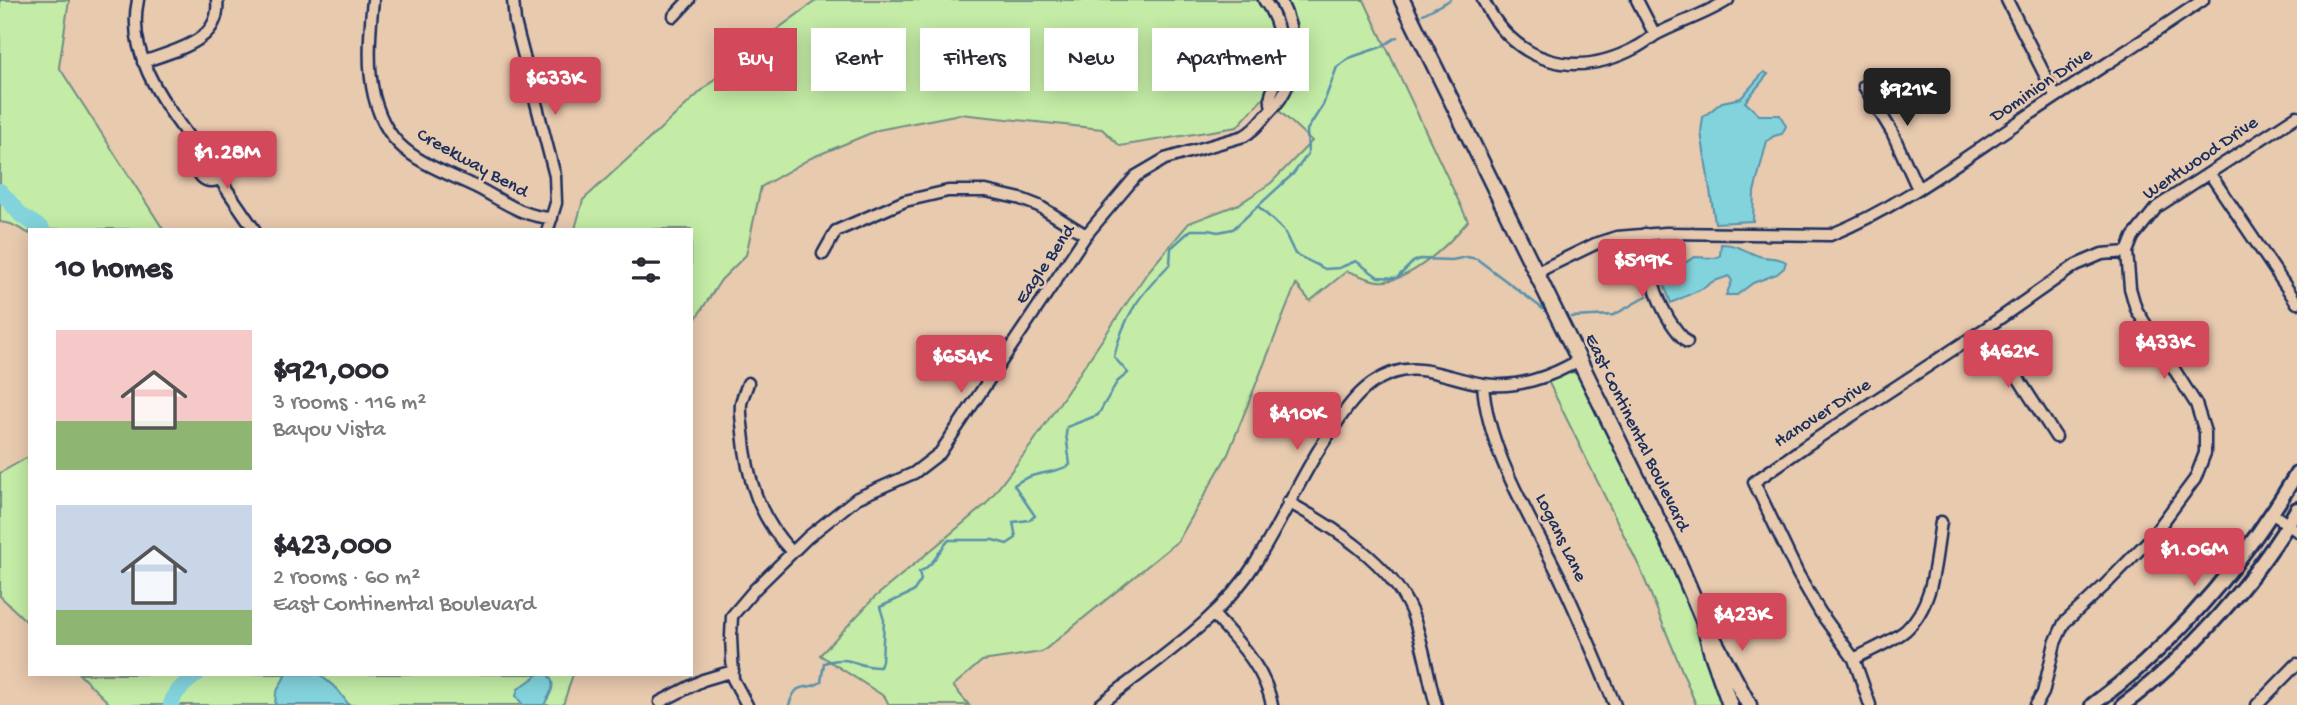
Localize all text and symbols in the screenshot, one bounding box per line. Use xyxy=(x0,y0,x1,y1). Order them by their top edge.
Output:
chip: Buy xyxy=(714,28,797,91)
chip: Rent xyxy=(811,28,906,91)
chip: Filters xyxy=(920,28,1030,91)
chip: New xyxy=(1044,28,1138,91)
chip: Apartment xyxy=(1152,28,1309,91)
street label: Dominion Drive xyxy=(1985,43,2097,130)
pin: $633K xyxy=(506,58,604,117)
text: $633K xyxy=(526,66,584,93)
pin: $921K xyxy=(1858,68,1956,128)
text: $921K xyxy=(1879,77,1935,104)
street label: Wentwood Drive xyxy=(2139,112,2263,206)
street label: Creekway Bend xyxy=(412,124,533,205)
pin: $1.28M xyxy=(170,132,284,191)
text: $1.28M xyxy=(194,140,260,167)
street label: Eagle Bend xyxy=(1011,219,1082,309)
pin: $519K xyxy=(1593,240,1691,299)
text: $519K xyxy=(1614,248,1670,275)
icon: filters xyxy=(627,251,665,289)
text: 10 homes xyxy=(56,253,172,288)
pin: $433K xyxy=(2115,322,2213,381)
pin: $462K xyxy=(1959,330,2057,390)
text: $433K xyxy=(2135,330,2193,357)
street label: East Continental Boulevard xyxy=(1578,331,1695,537)
pin: $654K xyxy=(912,336,1010,395)
text: $462K xyxy=(1980,339,2036,366)
text: $654K xyxy=(932,344,990,371)
text: $921,000 xyxy=(273,355,389,390)
icon: home xyxy=(112,358,196,442)
street label: Hanover Drive xyxy=(1770,374,1876,454)
text: 3 rooms · 116 m² xyxy=(273,390,426,417)
pin: $410K xyxy=(1248,392,1346,452)
text: $410K xyxy=(1269,401,1325,428)
text: Bayou Vista xyxy=(273,417,385,444)
street label: Logans Lane xyxy=(1529,490,1591,586)
pin: $1.06M xyxy=(2137,528,2251,588)
text: $423,000 xyxy=(273,530,391,565)
icon: home xyxy=(112,533,196,617)
text: $1.06M xyxy=(2160,537,2228,564)
text: 2 rooms · 60 m² xyxy=(273,565,420,592)
text: East Continental Boulevard xyxy=(273,592,535,619)
pin: $423K xyxy=(1693,594,1791,653)
text: $423K xyxy=(1713,602,1771,629)

